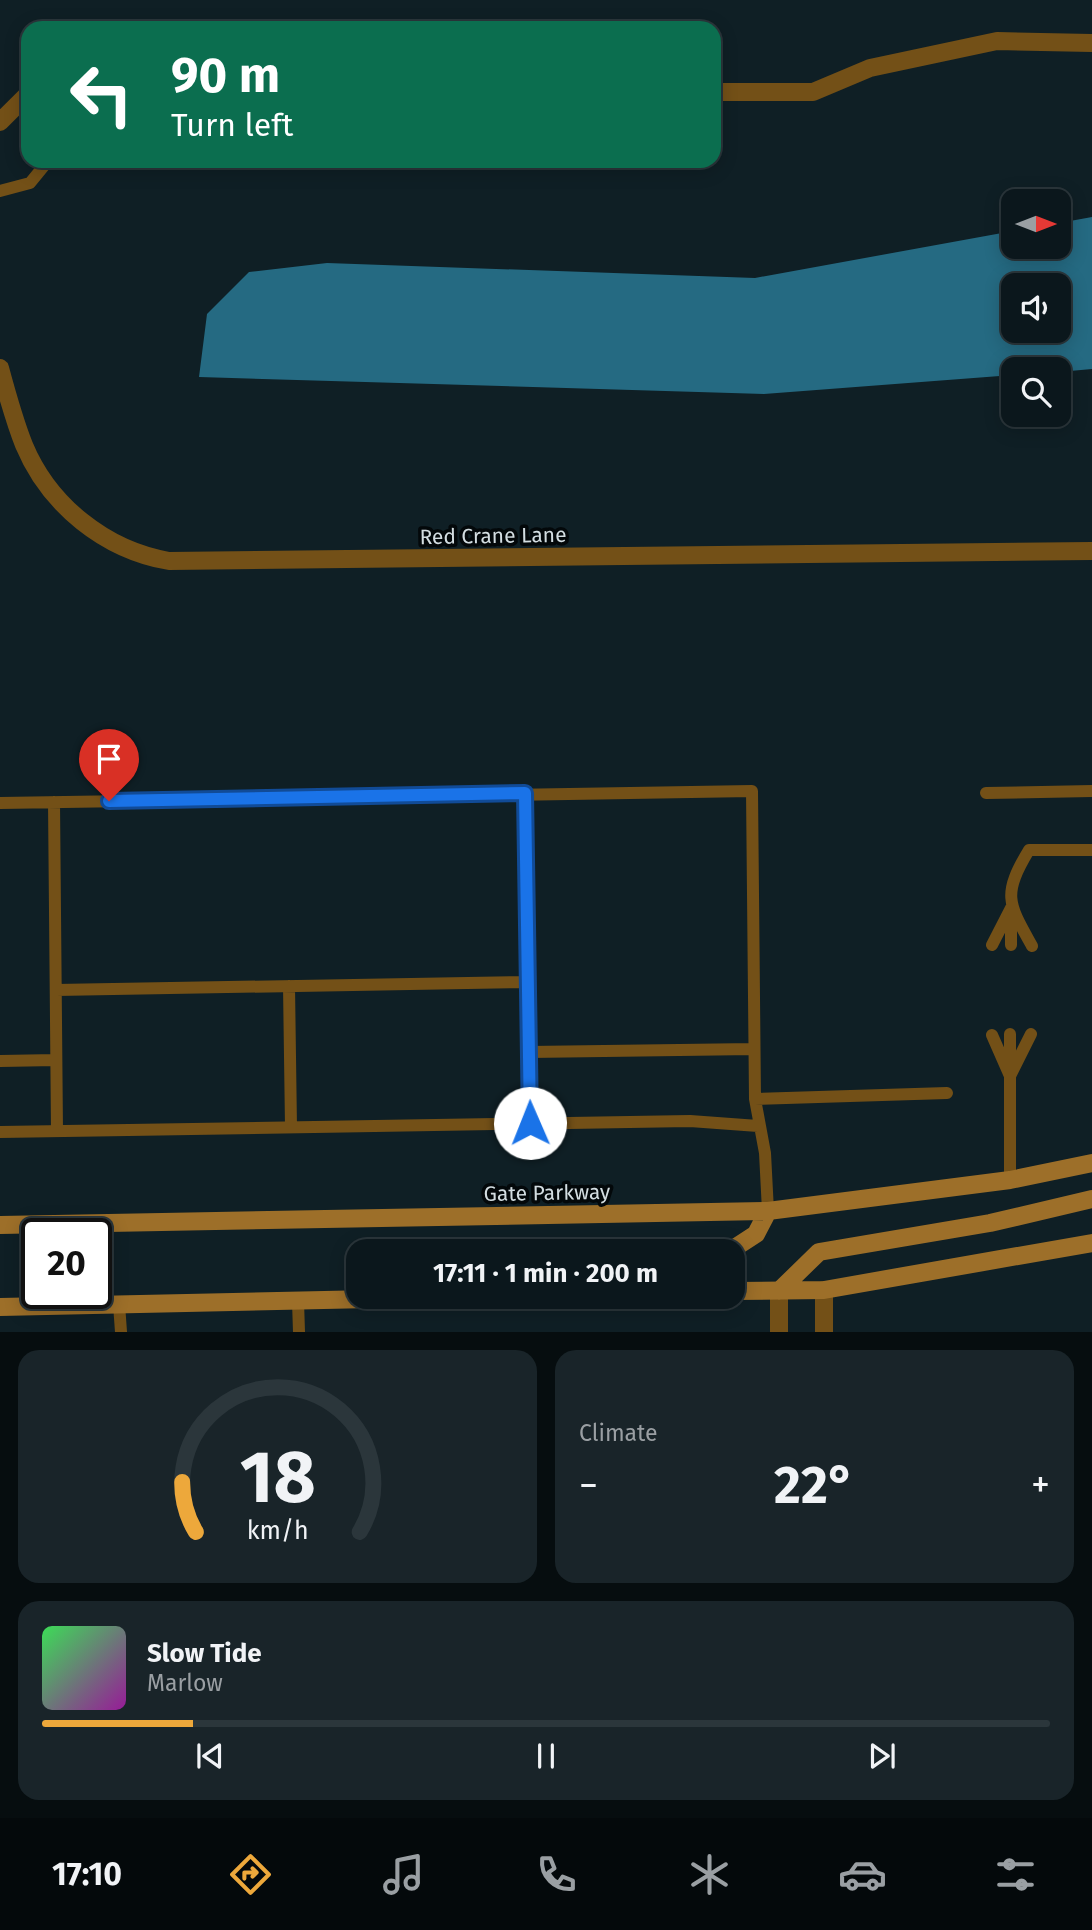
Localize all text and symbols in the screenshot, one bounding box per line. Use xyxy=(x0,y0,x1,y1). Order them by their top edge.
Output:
text: 90 m xyxy=(171,46,280,105)
icon: left xyxy=(56,49,147,140)
text: Turn left xyxy=(171,106,293,144)
north arrow xyxy=(1001,189,1071,259)
map controls xyxy=(1001,189,1071,427)
button: sound xyxy=(1001,273,1071,343)
button: search xyxy=(1001,357,1071,427)
street label: Red Crane Lane xyxy=(419,522,567,550)
pin xyxy=(79,729,139,801)
icon: arrive xyxy=(90,740,128,778)
position arrow xyxy=(493,1086,567,1160)
street label: Gate Parkway xyxy=(484,1179,611,1207)
speed limit sign: 20 xyxy=(21,1218,112,1309)
text: 17:11 · 1 min · 200 m xyxy=(433,1258,658,1289)
text: Climate xyxy=(579,1419,658,1447)
text: 18 xyxy=(239,1435,316,1522)
text: 22° xyxy=(774,1454,855,1517)
text: − xyxy=(579,1462,598,1508)
text: + xyxy=(1031,1462,1050,1508)
text: km/h xyxy=(247,1516,308,1546)
text: Slow Tide xyxy=(147,1638,262,1669)
text: Marlow xyxy=(147,1669,223,1697)
icon: previous xyxy=(191,1737,229,1775)
icon: pause xyxy=(527,1737,565,1775)
icon: next xyxy=(863,1737,901,1775)
icon: directions xyxy=(226,1850,275,1899)
icon: music xyxy=(379,1850,428,1899)
icon: phone xyxy=(532,1850,581,1899)
icon: climate xyxy=(685,1850,734,1899)
icon: car xyxy=(838,1850,887,1899)
icon: filters xyxy=(991,1850,1040,1899)
text: 17:10 xyxy=(52,1855,122,1893)

